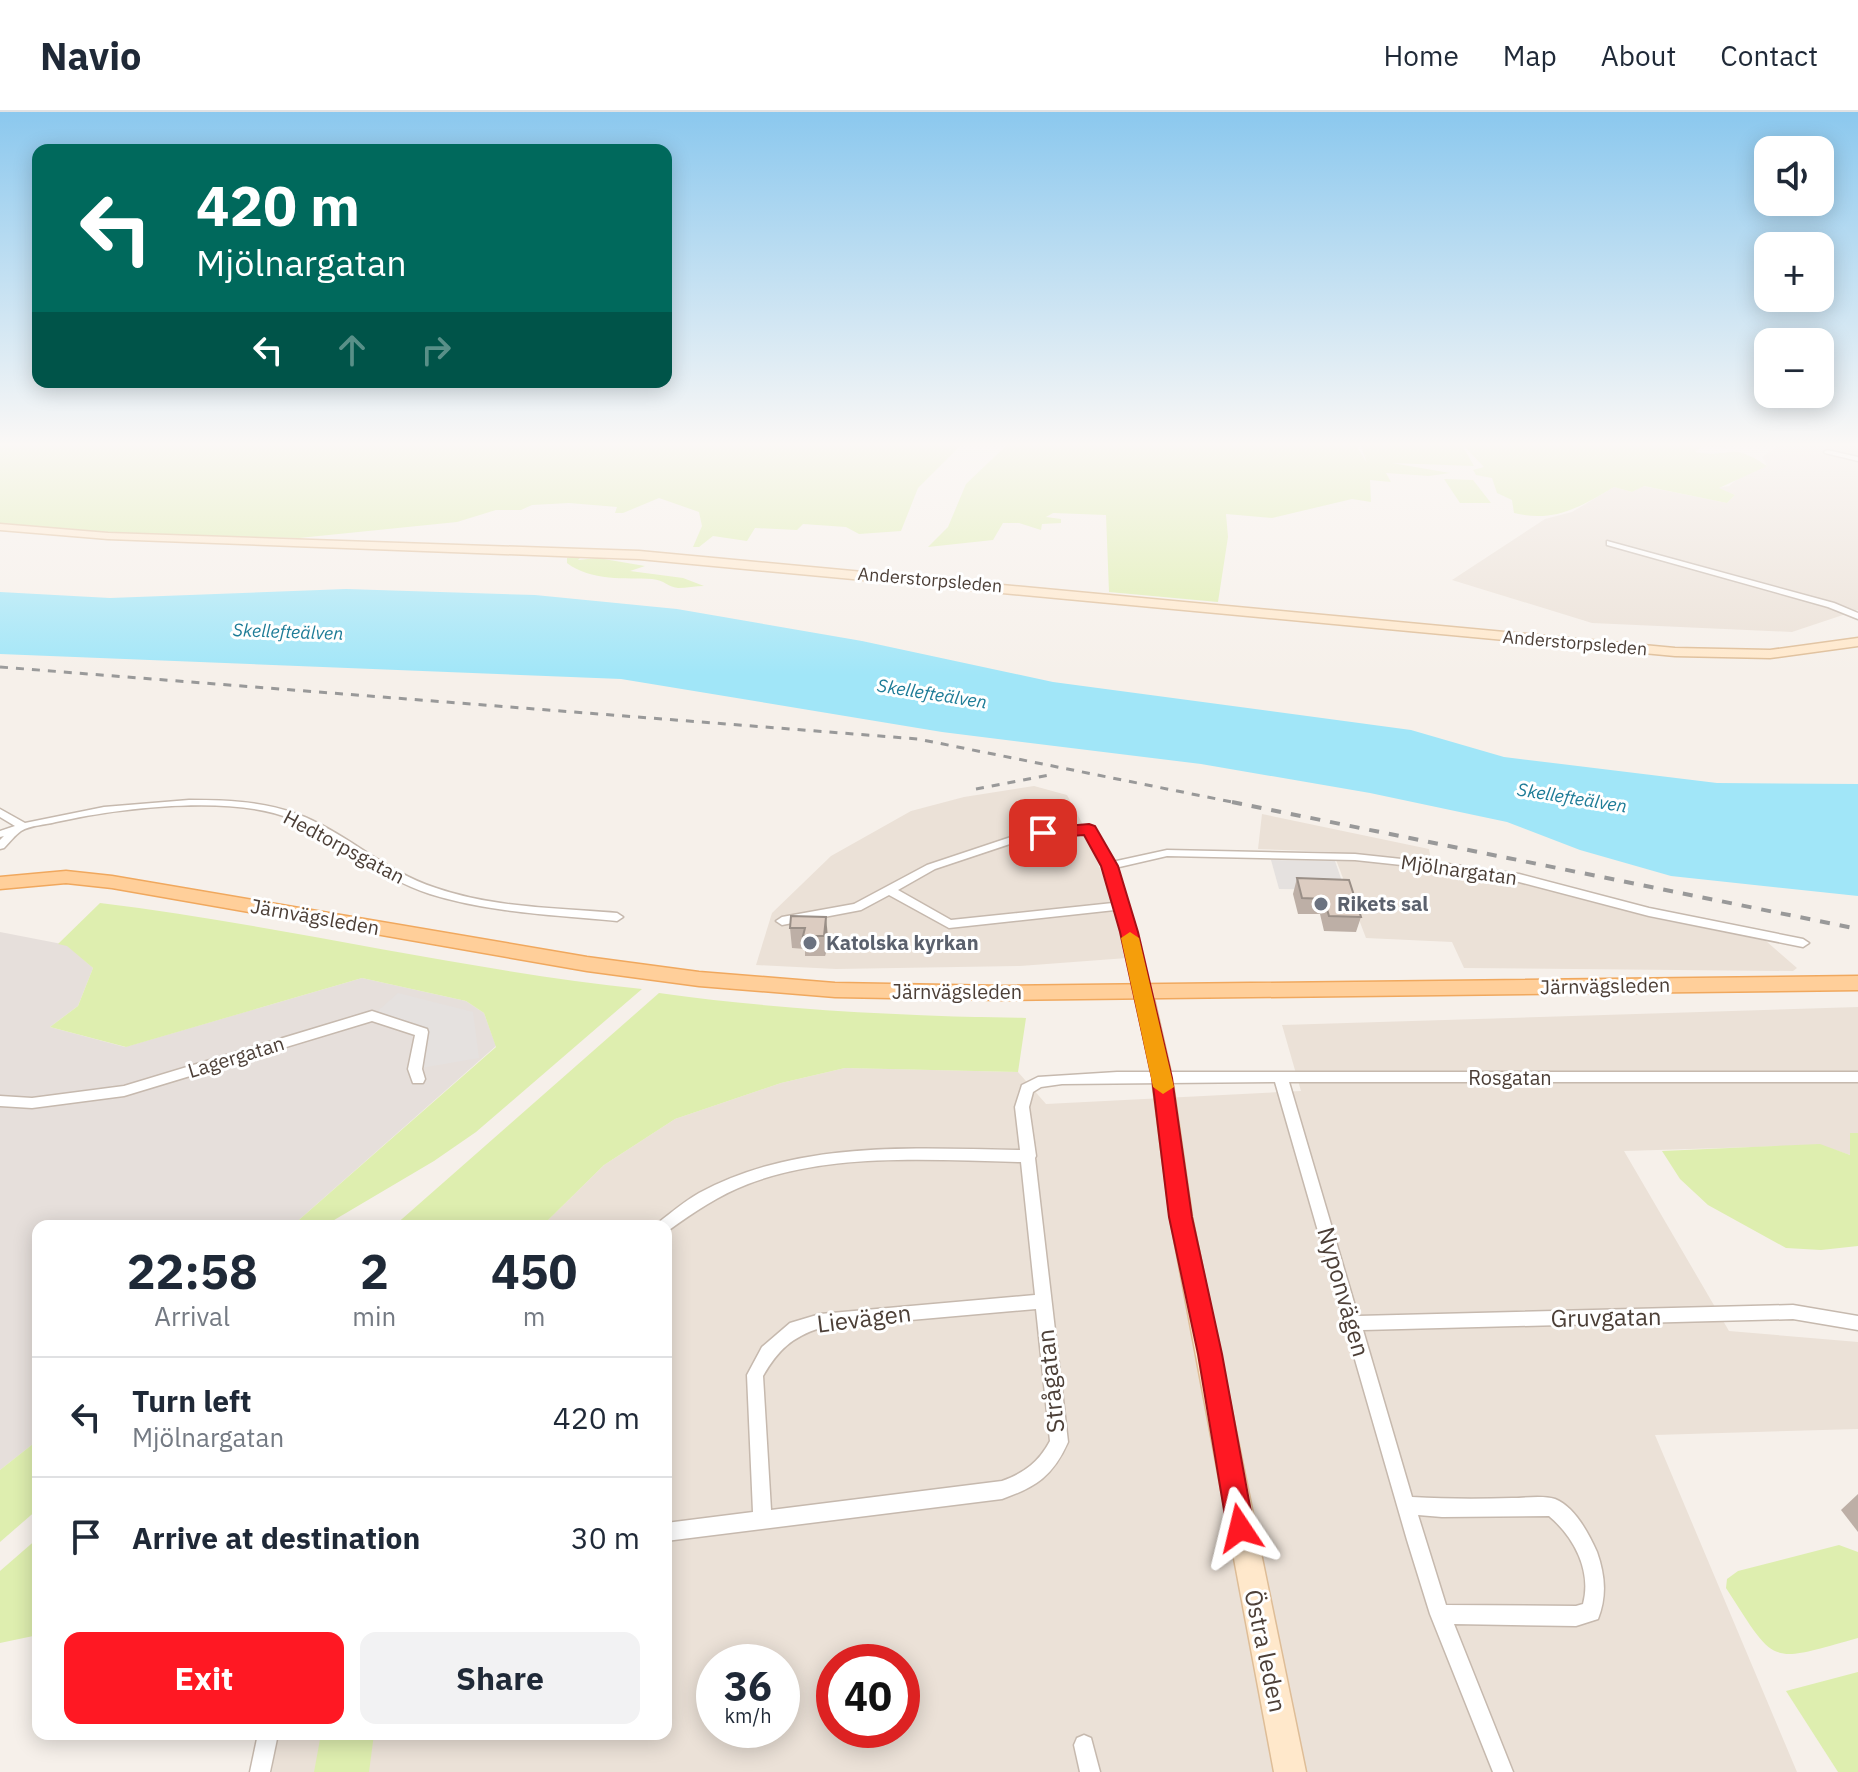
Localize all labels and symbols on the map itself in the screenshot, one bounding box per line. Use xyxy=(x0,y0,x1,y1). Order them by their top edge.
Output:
street label: Anderstorpsleden xyxy=(857,562,1003,597)
water label: Skellefteälven xyxy=(232,618,344,645)
street label: Anderstorpsleden xyxy=(1502,625,1648,660)
water label: Skellefteälven xyxy=(876,673,989,714)
water label: Skellefteälven xyxy=(1516,777,1629,818)
pin xyxy=(1009,799,1077,867)
street label: Hedtorpsgatan xyxy=(279,803,410,890)
street label: Mjölnargatan xyxy=(1399,848,1519,891)
place label: Rikets sal xyxy=(1337,890,1428,917)
street label: Järnvägsleden xyxy=(249,892,382,941)
marker: Rikets sal xyxy=(1312,895,1330,913)
place label: Katolska kyrkan xyxy=(826,929,979,956)
marker: Katolska kyrkan xyxy=(801,934,819,952)
street label: Järnvägsleden xyxy=(1540,971,1670,1000)
street label: Järnvägsleden xyxy=(892,978,1022,1005)
street label: Lagergatan xyxy=(184,1029,287,1084)
street label: Rosgatan xyxy=(1468,1064,1552,1091)
street label: Nyponvägen xyxy=(1310,1223,1378,1360)
street label: Lievägen xyxy=(815,1296,913,1340)
street label: Gruvgatan xyxy=(1550,1300,1662,1334)
street label: Strågatan xyxy=(1029,1328,1071,1435)
position arrow xyxy=(1198,1486,1282,1570)
street label: Östra leden xyxy=(1237,1587,1295,1715)
speed limit sign: 40 xyxy=(816,1644,920,1748)

